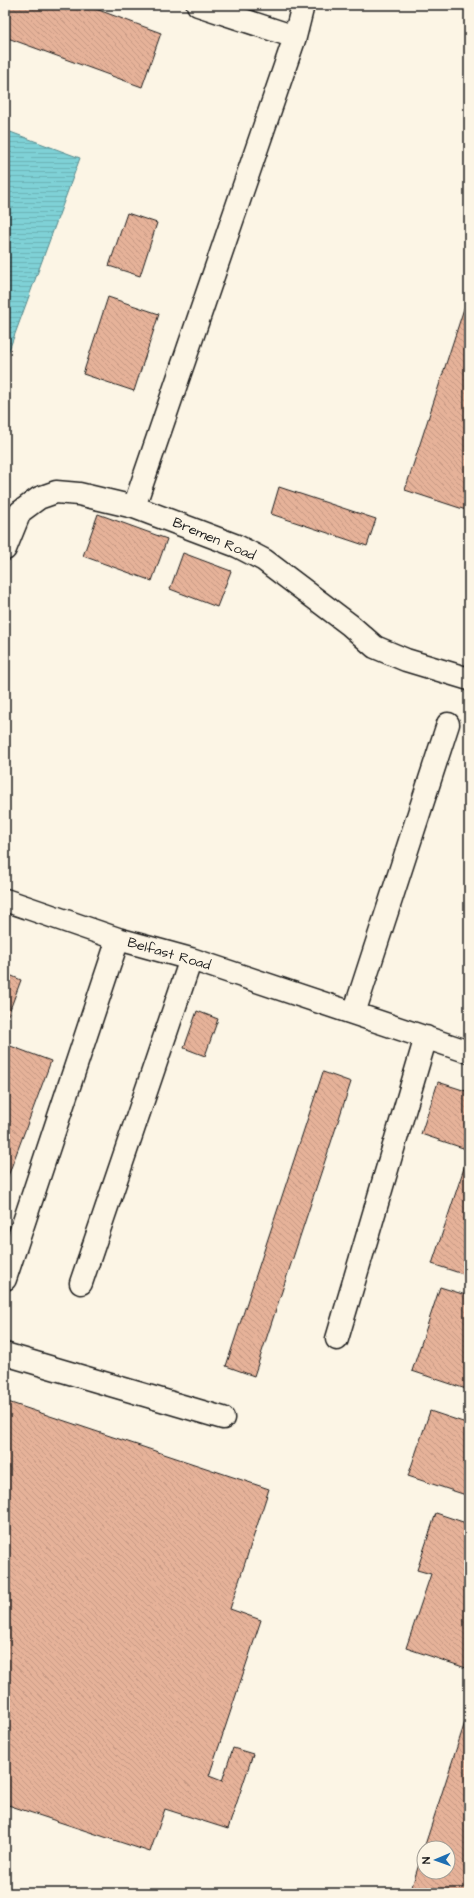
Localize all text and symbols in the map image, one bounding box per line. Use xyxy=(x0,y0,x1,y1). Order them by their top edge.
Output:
street label: Bremen Road xyxy=(169,513,259,565)
street label: Belfast Road xyxy=(125,933,213,975)
north arrow xyxy=(416,1840,456,1880)
text: N xyxy=(419,1857,434,1864)

